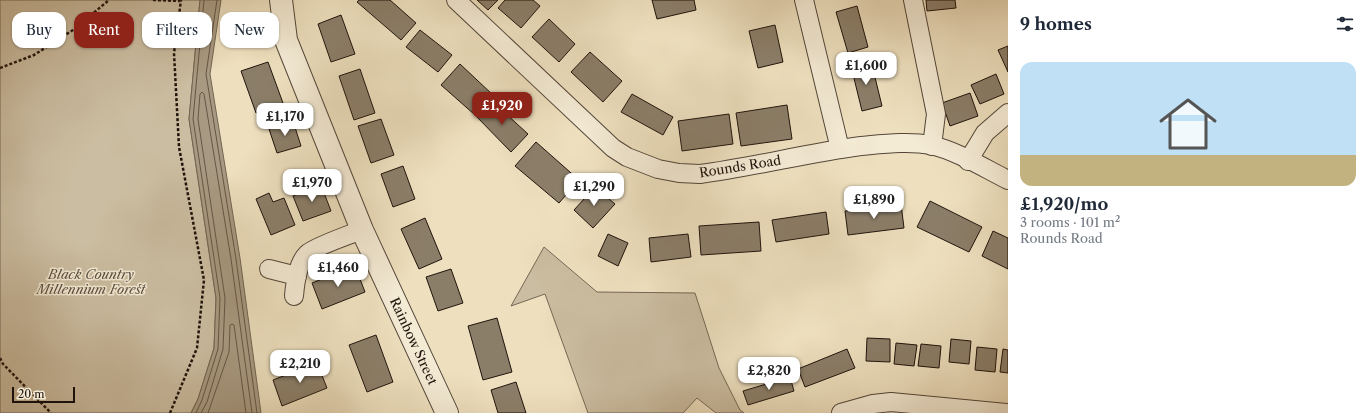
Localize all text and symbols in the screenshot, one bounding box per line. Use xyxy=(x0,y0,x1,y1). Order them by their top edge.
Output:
chip: Buy xyxy=(12,12,66,48)
chip: Rent xyxy=(74,12,134,48)
chip: Filters xyxy=(142,12,212,48)
chip: New xyxy=(220,12,279,48)
icon: filters xyxy=(1334,13,1356,35)
text: 9 homes xyxy=(1020,14,1092,34)
pin: £1,600 xyxy=(833,52,899,86)
text: £1,600 xyxy=(845,57,887,73)
icon: home xyxy=(1152,88,1224,160)
pin: £1,920 xyxy=(469,92,535,126)
text: £1,920 xyxy=(481,97,523,113)
pin: £1,170 xyxy=(252,103,318,137)
text: £1,170 xyxy=(265,108,305,124)
street label: Rounds Road xyxy=(698,152,782,180)
pin: £1,970 xyxy=(279,169,345,203)
pin: £1,290 xyxy=(561,173,627,207)
text: £1,970 xyxy=(292,174,332,190)
text: £1,290 xyxy=(573,178,615,194)
pin: £1,890 xyxy=(841,186,907,220)
text: £1,890 xyxy=(853,191,895,207)
text: £1,920/mo xyxy=(1020,194,1108,214)
text: 3 rooms · 101 m² xyxy=(1020,214,1120,230)
text: Rounds Road xyxy=(1020,230,1103,246)
pin: £1,460 xyxy=(305,254,371,288)
text: £1,460 xyxy=(317,259,359,275)
park label: Black Country Millennium Forest xyxy=(35,266,146,297)
street label: Rainbow Street xyxy=(387,295,441,388)
pin: £2,210 xyxy=(267,350,333,384)
text: £2,210 xyxy=(279,355,321,371)
pin: £2,820 xyxy=(736,357,802,391)
text: £2,820 xyxy=(747,362,791,378)
scale bar xyxy=(12,385,75,404)
text: 20 m xyxy=(18,387,44,401)

